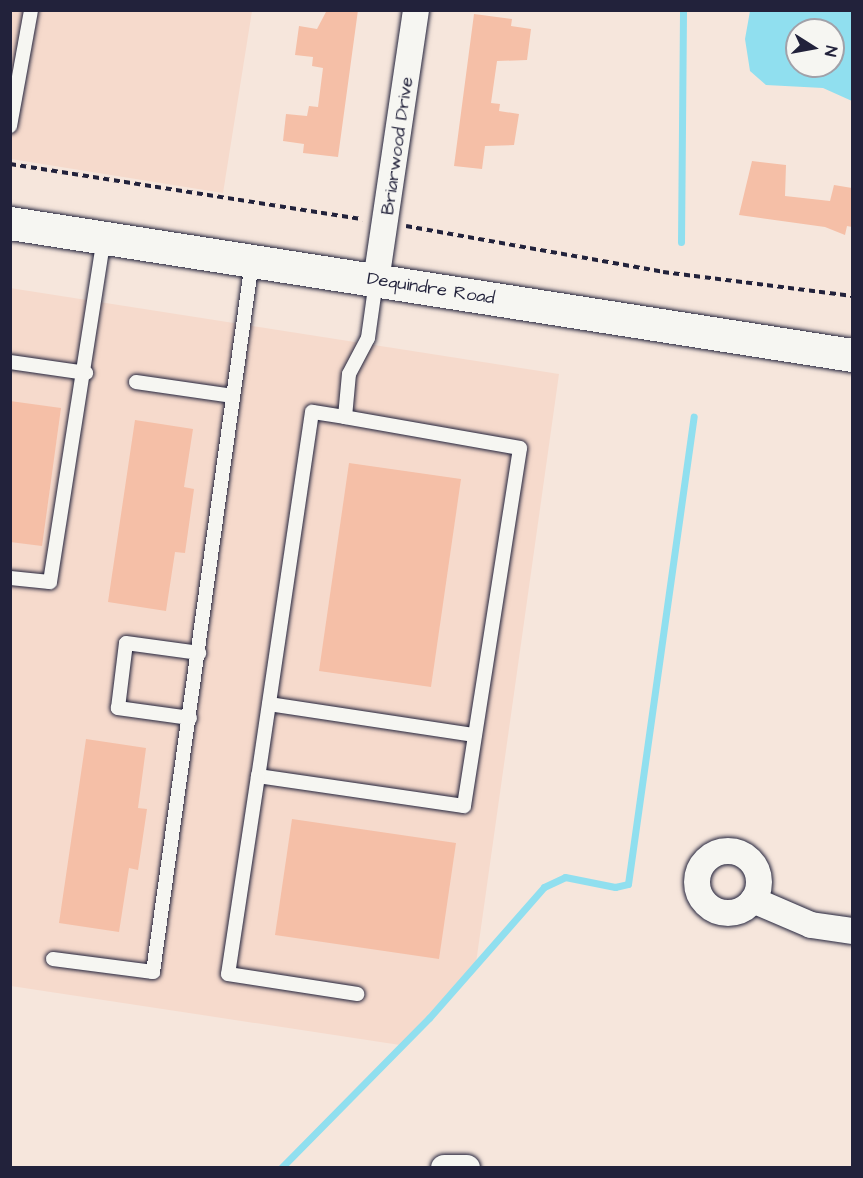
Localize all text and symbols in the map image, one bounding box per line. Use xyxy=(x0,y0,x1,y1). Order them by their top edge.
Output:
north arrow xyxy=(785,18,845,78)
text: N xyxy=(819,44,842,58)
street label: Briarwood Drive xyxy=(378,76,418,216)
street label: Dequindre Road xyxy=(366,268,496,310)

